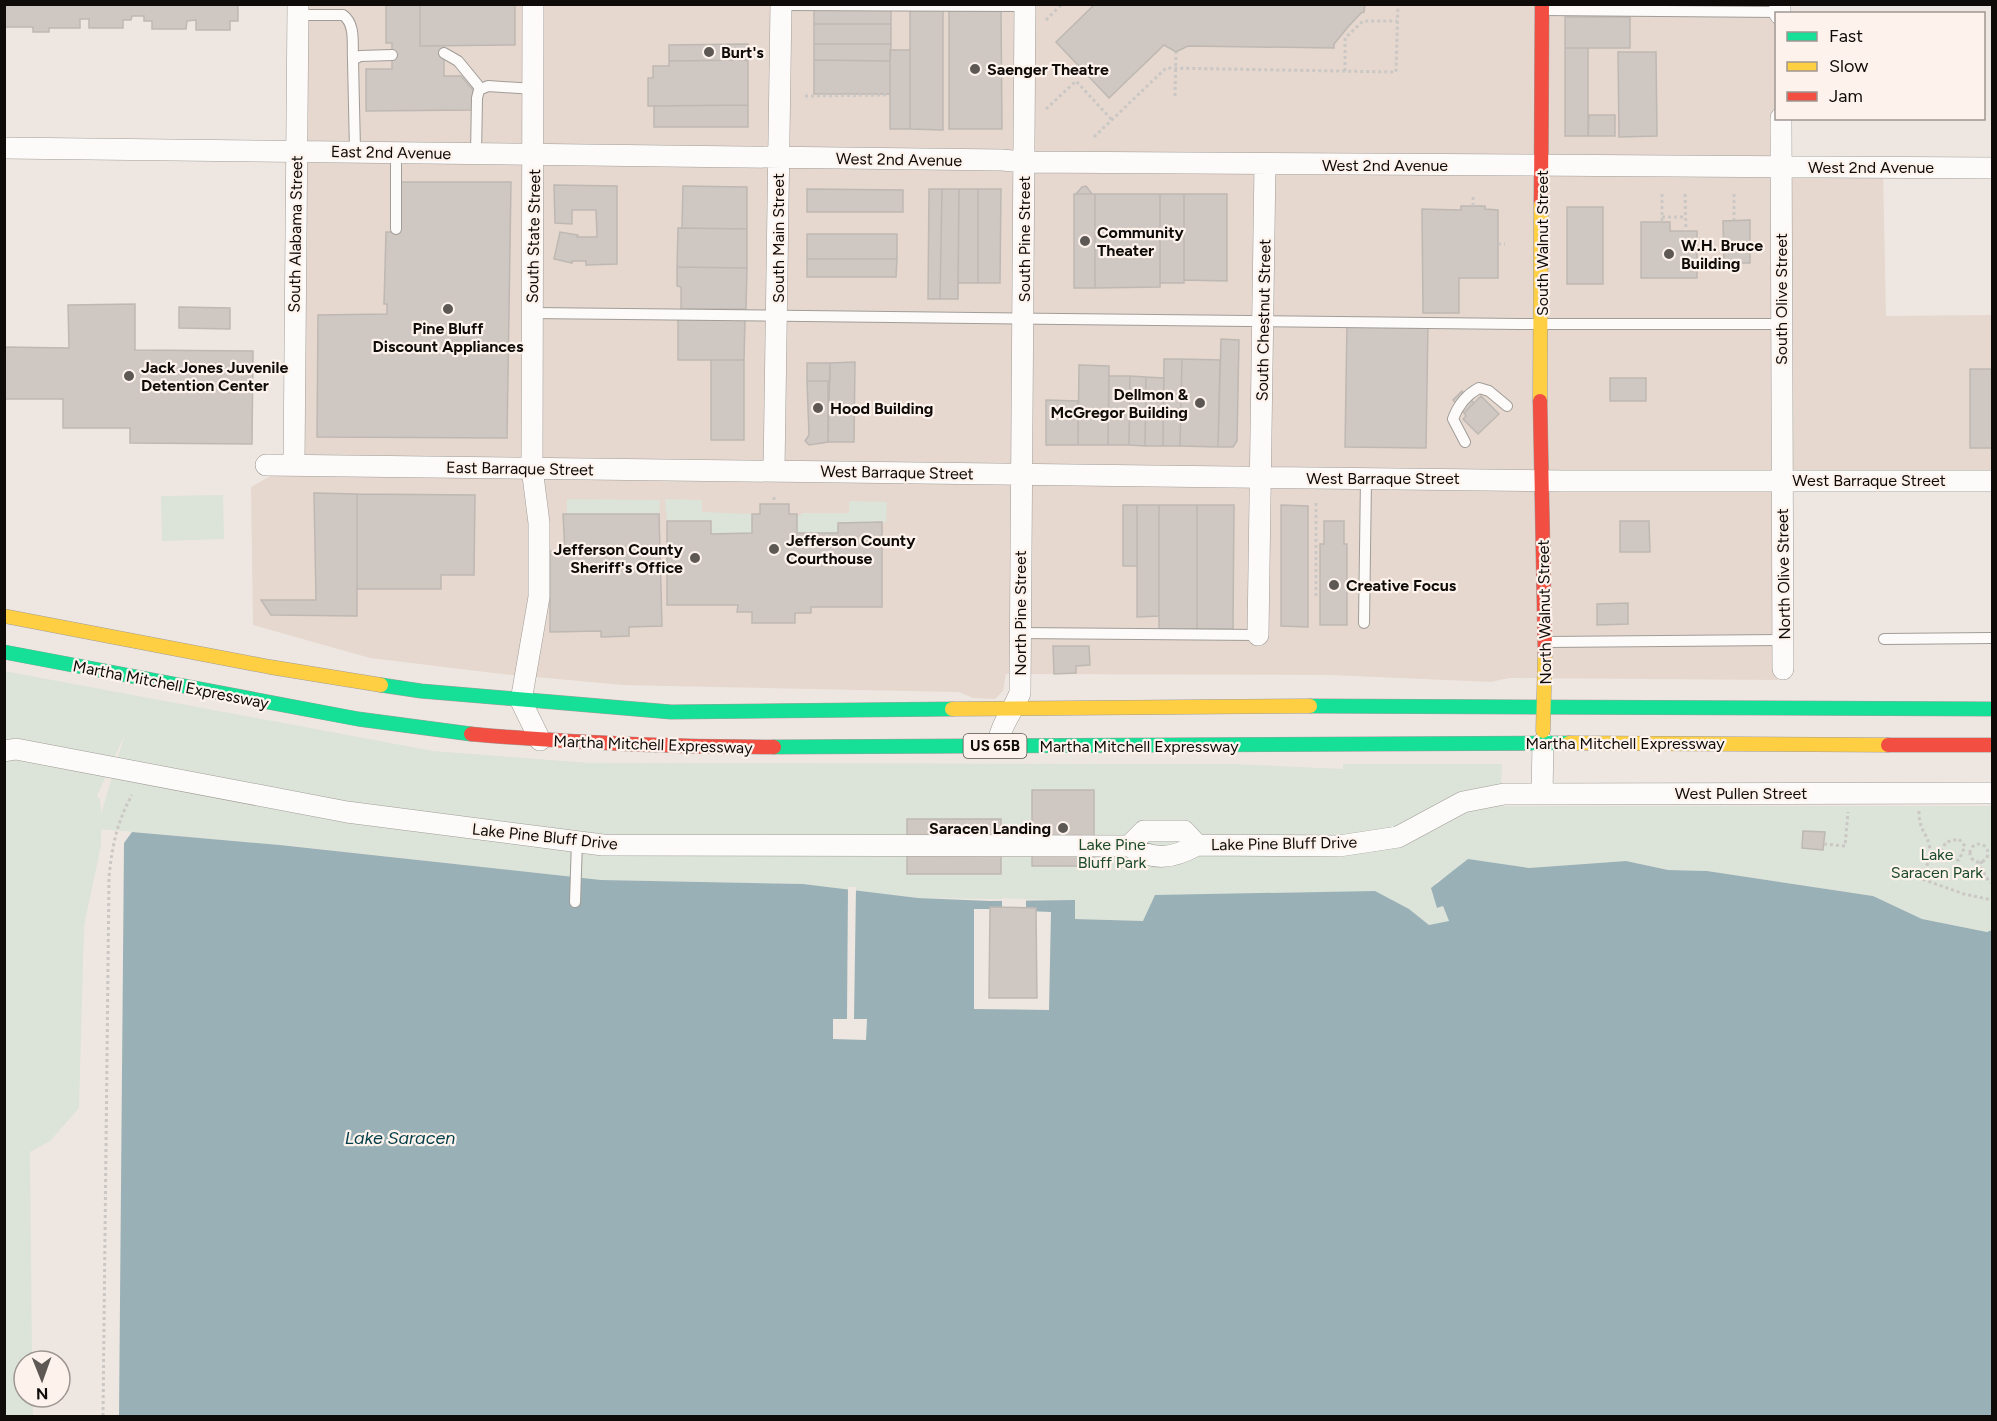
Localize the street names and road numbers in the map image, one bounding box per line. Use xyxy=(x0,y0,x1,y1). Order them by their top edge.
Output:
street label: East 2nd Avenue xyxy=(331,142,452,163)
street label: West 2nd Avenue xyxy=(836,149,963,170)
street label: South Alabama Street xyxy=(285,155,306,313)
street label: West 2nd Avenue xyxy=(1322,156,1448,175)
street label: West 2nd Avenue xyxy=(1808,158,1934,177)
street label: South State Street xyxy=(523,169,544,303)
street label: South Walnut Street xyxy=(1533,170,1552,316)
street label: South Main Street xyxy=(769,173,788,303)
street label: South Pine Street xyxy=(1015,176,1034,302)
street label: South Olive Street xyxy=(1772,233,1791,365)
street label: South Chestnut Street xyxy=(1253,239,1274,401)
street label: East Barraque Street xyxy=(446,458,594,479)
street label: West Barraque Street xyxy=(820,462,974,483)
street label: West Barraque Street xyxy=(1306,469,1460,488)
street label: West Barraque Street xyxy=(1792,471,1946,490)
street label: North Olive Street xyxy=(1773,508,1794,640)
street label: North Walnut Street xyxy=(1534,539,1555,685)
street label: North Pine Street xyxy=(1011,550,1030,676)
street label: Martha Mitchell Expressway xyxy=(71,656,271,713)
street label: Martha Mitchell Expressway xyxy=(553,732,753,757)
road number: US 65B xyxy=(964,734,1026,758)
street label: Martha Mitchell Expressway xyxy=(1525,734,1725,753)
street label: Martha Mitchell Expressway xyxy=(1039,737,1239,756)
street label: West Pullen Street xyxy=(1675,784,1807,803)
street label: Lake Pine Bluff Drive xyxy=(471,819,619,854)
street label: Lake Pine Bluff Drive xyxy=(1211,833,1358,854)

